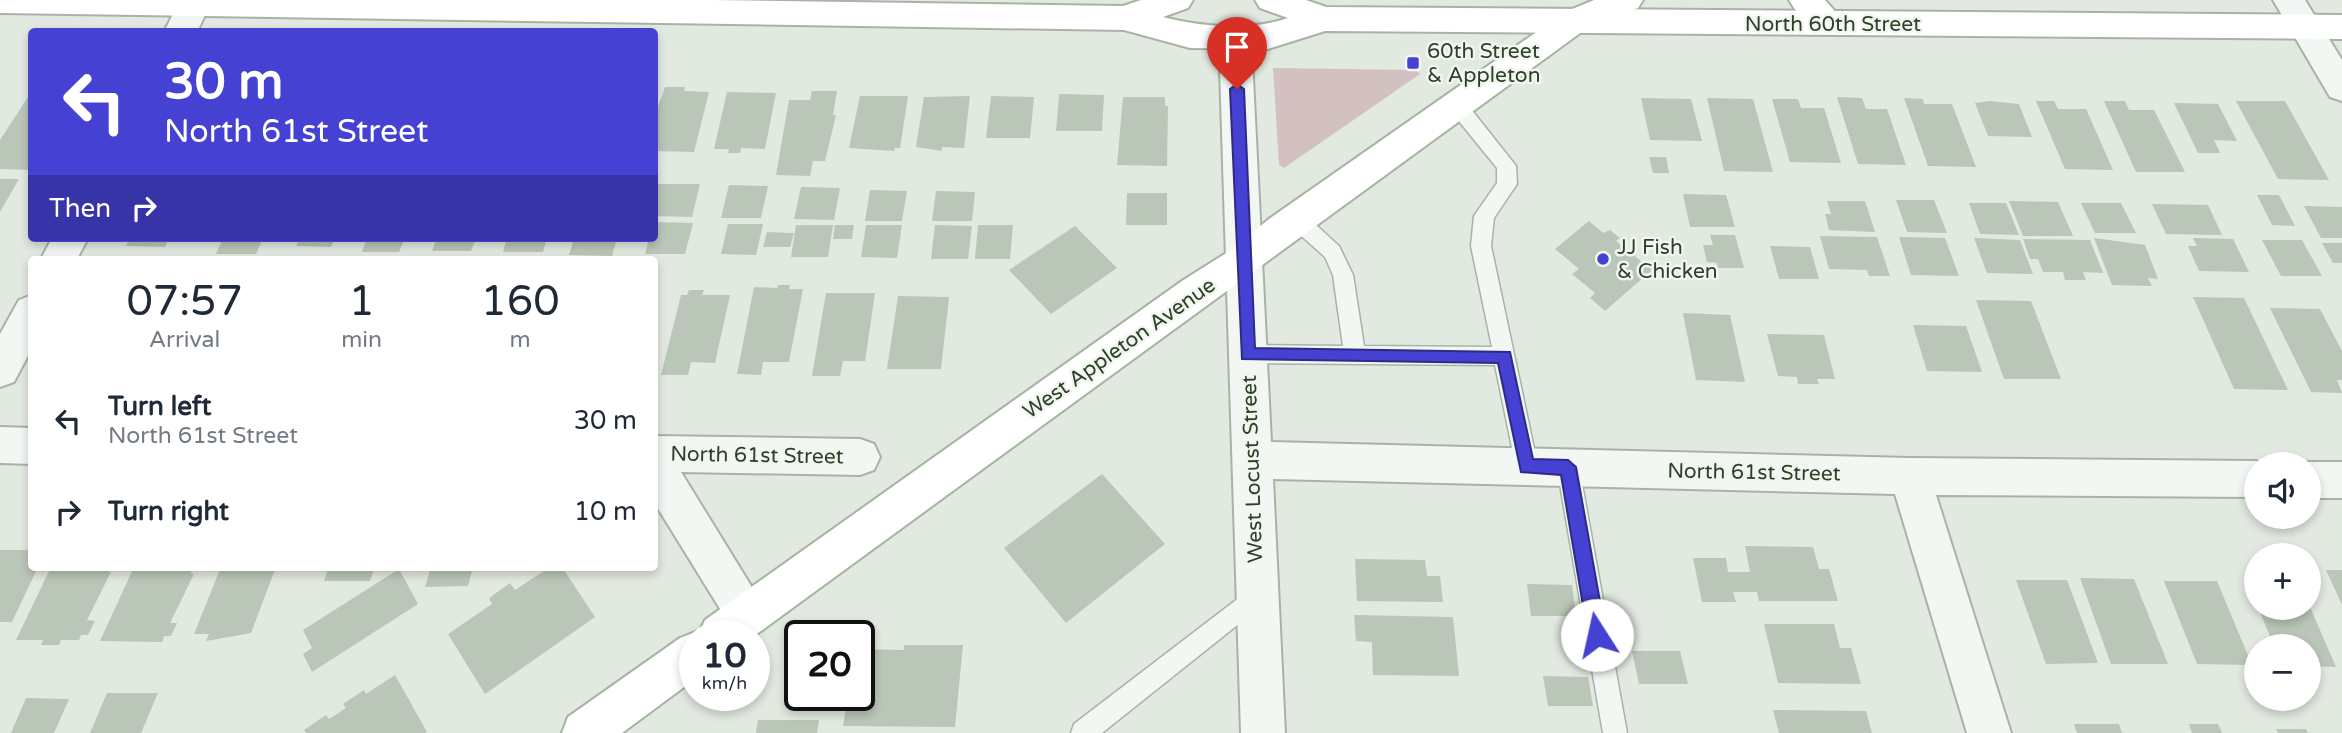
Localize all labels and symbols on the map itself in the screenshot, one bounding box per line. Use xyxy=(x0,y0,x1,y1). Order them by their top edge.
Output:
street label: North 60th Street xyxy=(1745,12,1921,37)
pin xyxy=(1207,17,1267,89)
place label: 60th Street & Appleton xyxy=(1427,39,1540,88)
marker: 60th Street & Appleton xyxy=(1405,55,1421,71)
place label: JJ Fish & Chicken xyxy=(1617,235,1718,284)
marker: JJ Fish & Chicken xyxy=(1595,251,1611,267)
street label: West Appleton Avenue xyxy=(1018,272,1220,424)
street label: West Locust Street xyxy=(1237,375,1268,563)
street label: North 61st Street xyxy=(670,441,844,470)
street label: North 61st Street xyxy=(1667,458,1841,487)
position arrow xyxy=(1560,598,1634,672)
speed limit sign: 20 xyxy=(784,620,875,711)

